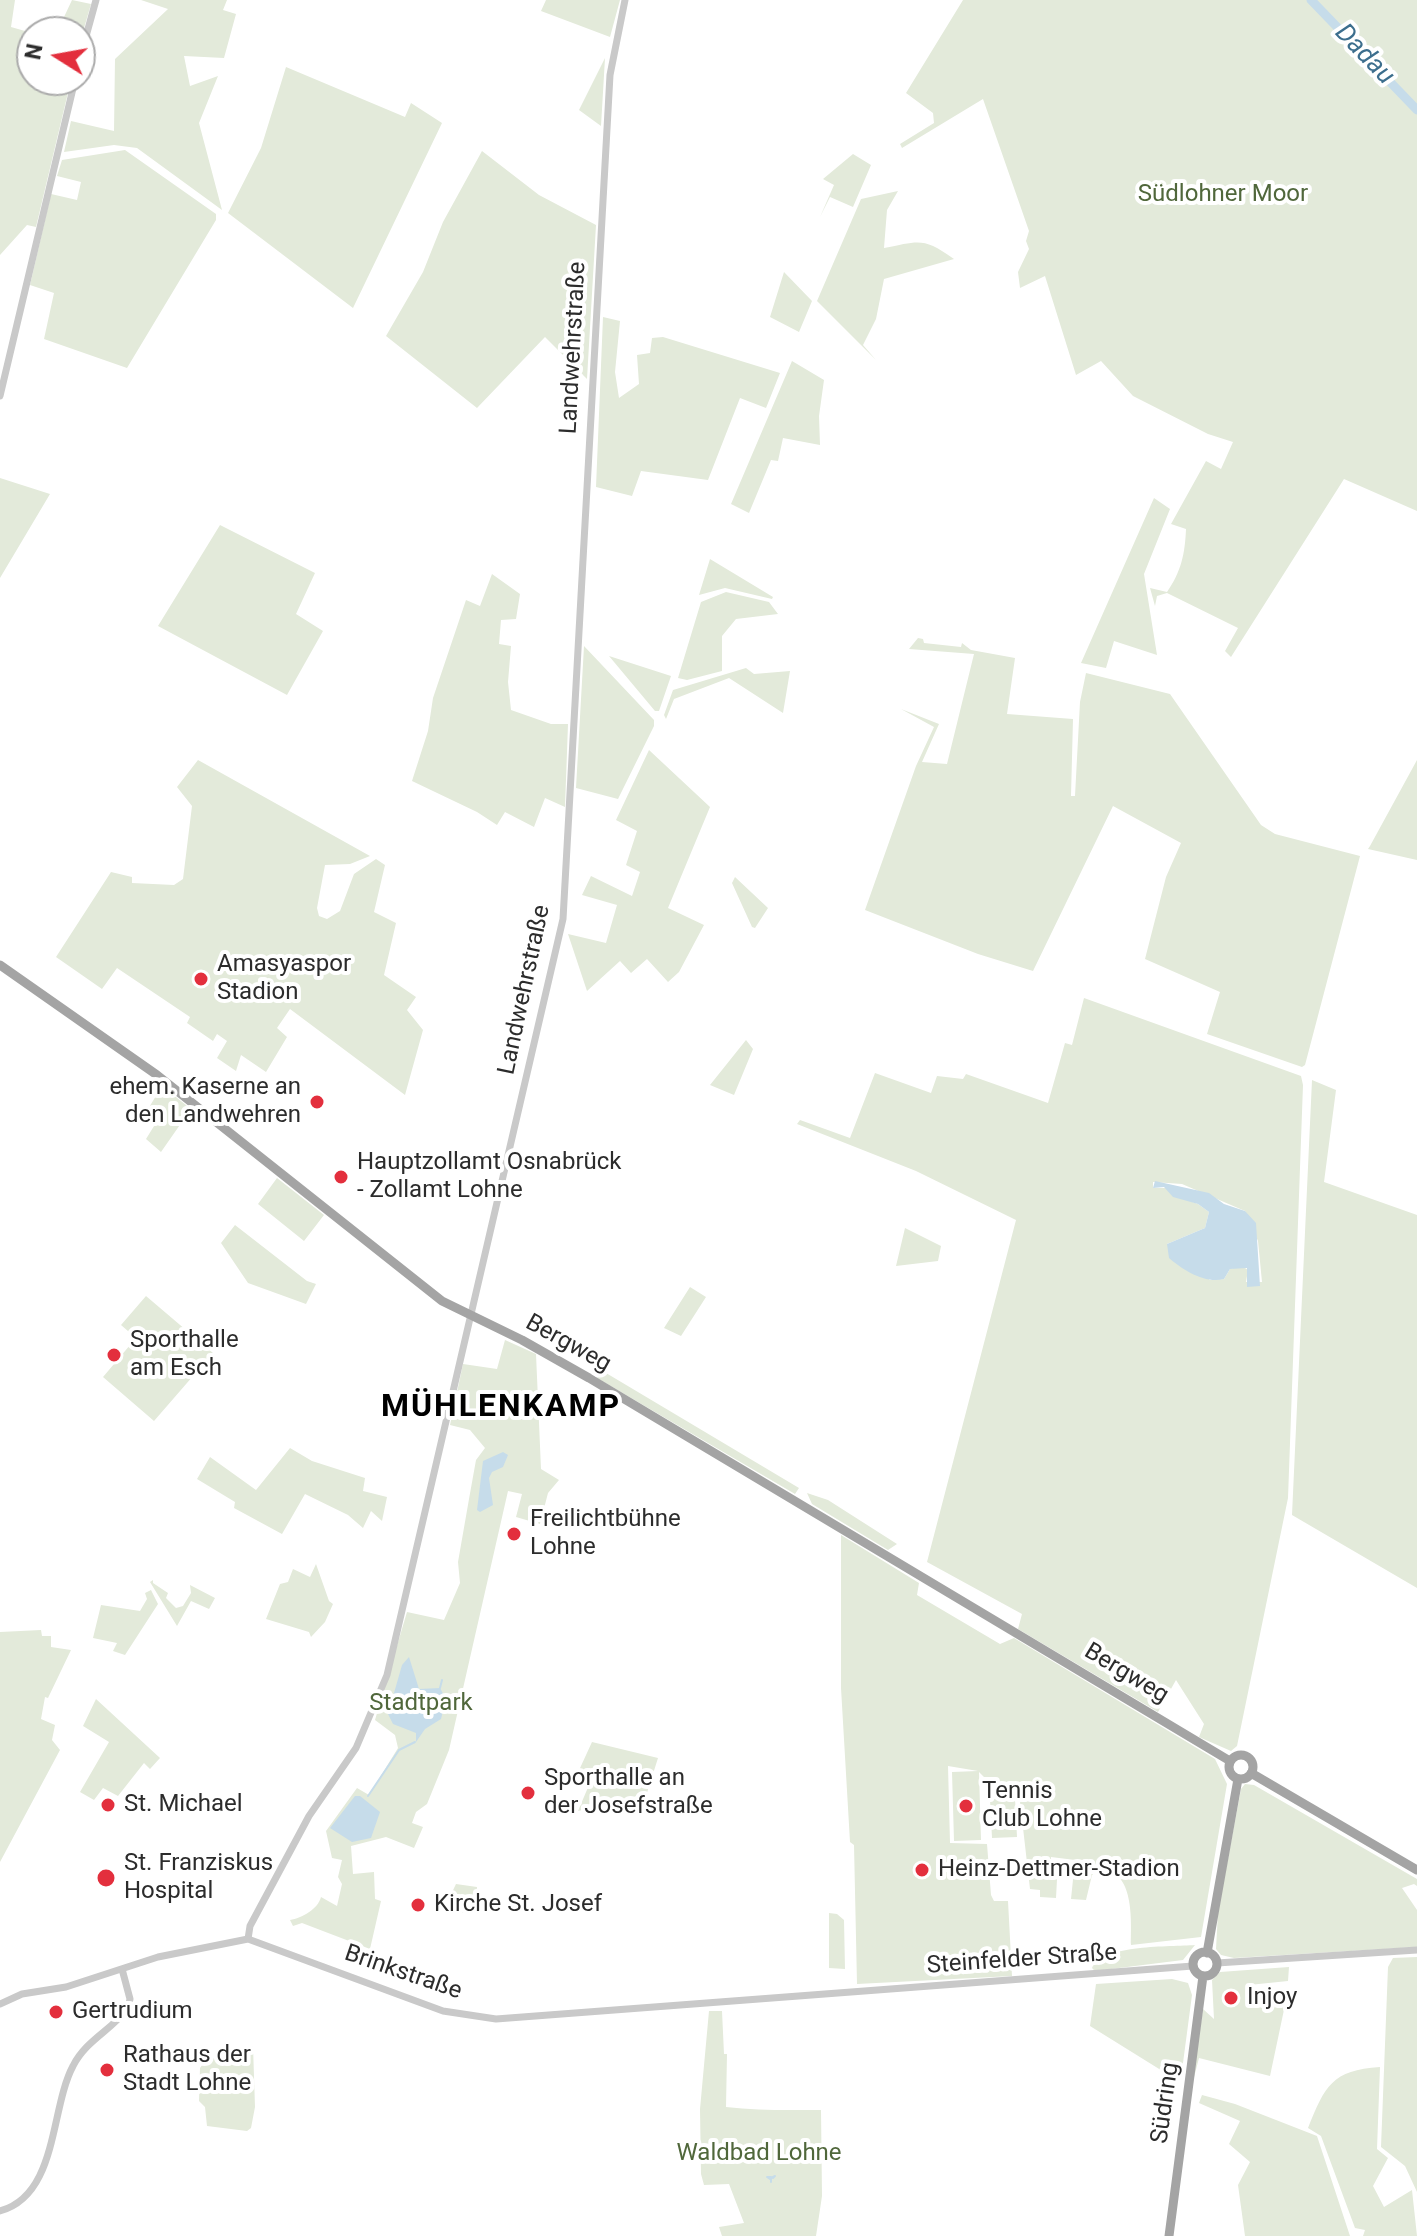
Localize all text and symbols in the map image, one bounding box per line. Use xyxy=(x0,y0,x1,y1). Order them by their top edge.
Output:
north arrow xyxy=(16,16,96,96)
water label: Dadau xyxy=(1328,18,1400,92)
text: N xyxy=(20,42,48,62)
park label: Südlohner Moor xyxy=(1138,181,1308,209)
street label: Landwehrstraße xyxy=(555,261,593,435)
street label: Landwehrstraße xyxy=(493,902,557,1078)
place label: Amasyaspor Stadion xyxy=(217,951,351,1007)
marker: Amasyaspor Stadion xyxy=(192,970,210,988)
place label: ehem. Kaserne an den Landwehren xyxy=(109,1074,301,1130)
marker: ehem. Kaserne an den Landwehren xyxy=(308,1093,326,1111)
place label: Hauptzollamt Osnabrück - Zollamt Lohne xyxy=(357,1149,621,1205)
marker: Hauptzollamt Osnabrück - Zollamt Lohne xyxy=(332,1168,350,1186)
street label: Bergweg xyxy=(520,1309,616,1379)
place label: Sporthalle am Esch xyxy=(130,1327,239,1383)
marker: Sporthalle am Esch xyxy=(105,1346,123,1364)
district label: MÜHLENKAMP xyxy=(381,1389,621,1427)
place label: Freilichtbühne Lohne xyxy=(530,1506,681,1562)
marker: Freilichtbühne Lohne xyxy=(505,1525,523,1543)
street label: Bergweg xyxy=(1079,1638,1173,1710)
park label: Stadtpark xyxy=(369,1690,473,1718)
place label: Sporthalle an der Josefstraße xyxy=(544,1765,713,1821)
place label: Tennis Club Lohne xyxy=(982,1778,1102,1834)
marker: Sporthalle an der Josefstraße xyxy=(519,1784,537,1802)
place label: St. Michael xyxy=(124,1791,243,1819)
marker: St. Michael xyxy=(99,1796,117,1814)
marker: Tennis Club Lohne xyxy=(957,1797,975,1815)
place label: St. Franziskus Hospital xyxy=(124,1850,273,1906)
place label: Heinz-Dettmer-Stadion xyxy=(938,1856,1180,1884)
marker: Heinz-Dettmer-Stadion xyxy=(913,1861,931,1879)
marker: St. Franziskus Hospital xyxy=(95,1867,117,1889)
place label: Kirche St. Josef xyxy=(434,1891,602,1919)
marker: Kirche St. Josef xyxy=(409,1896,427,1914)
street label: Brinkstraße xyxy=(340,1939,466,2007)
street label: Steinfelder Straße xyxy=(926,1939,1118,1981)
place label: Injoy xyxy=(1247,1984,1297,2012)
marker: Injoy xyxy=(1222,1989,1240,2007)
place label: Gertrudium xyxy=(72,1998,193,2026)
marker: Gertrudium xyxy=(47,2003,65,2021)
place label: Rathaus der Stadt Lohne xyxy=(123,2042,251,2098)
marker: Rathaus der Stadt Lohne xyxy=(98,2061,116,2079)
street label: Südring xyxy=(1146,2061,1186,2145)
park label: Waldbad Lohne xyxy=(676,2140,842,2168)

